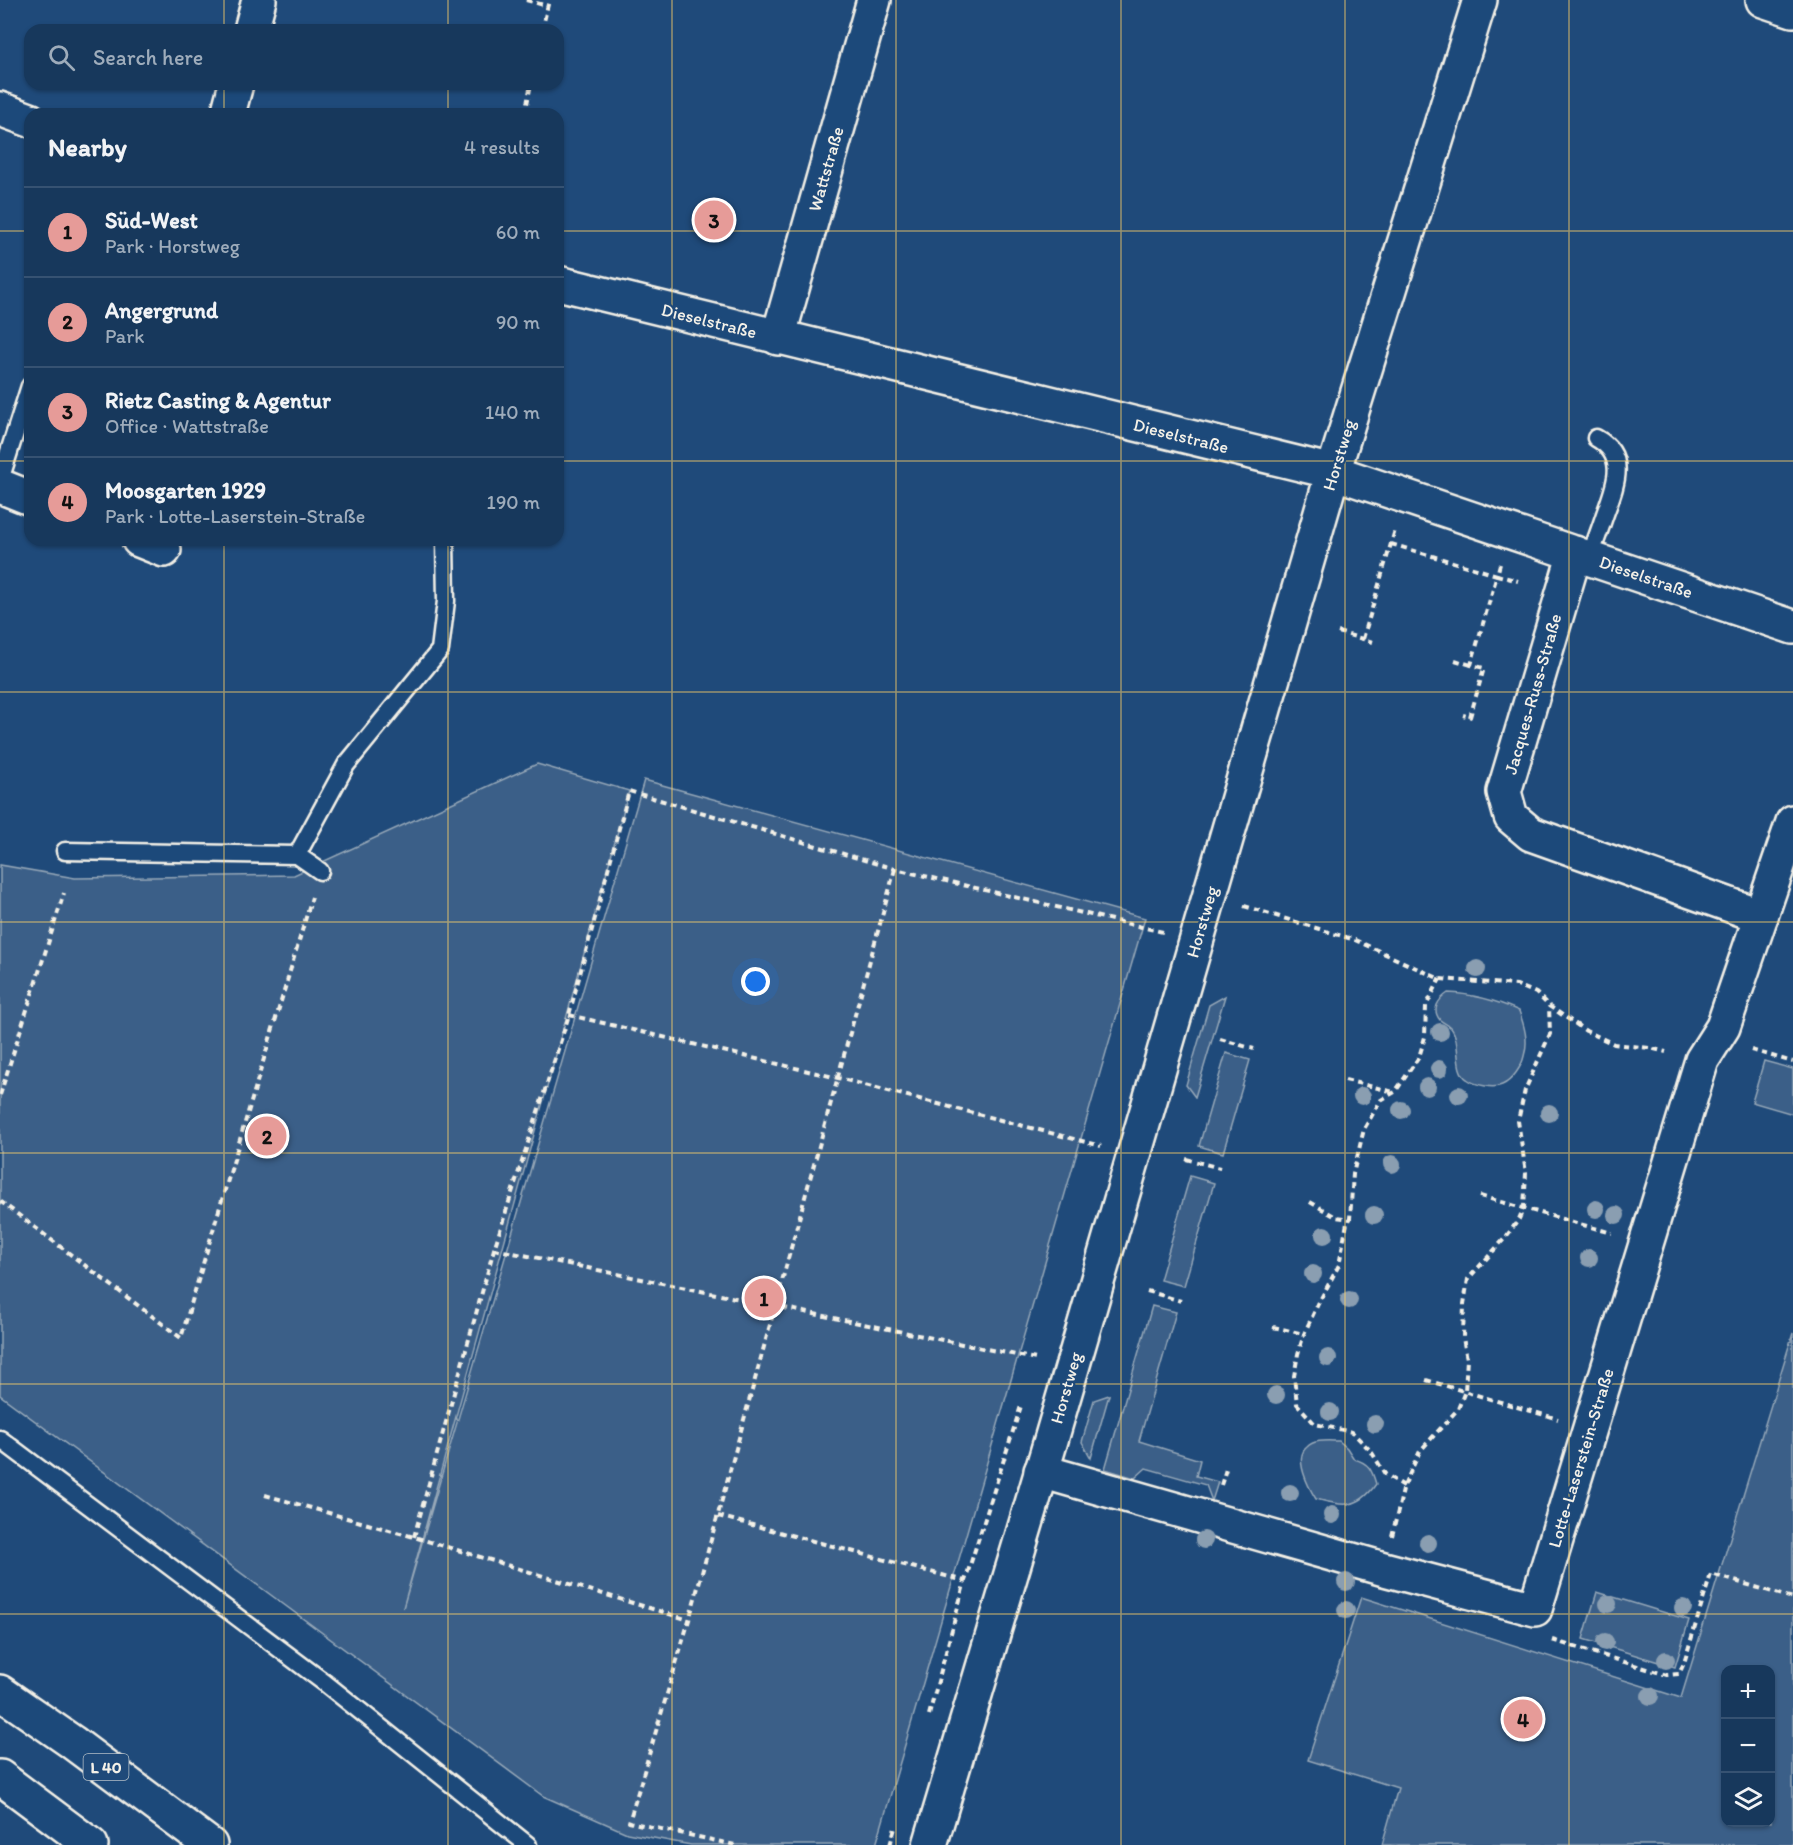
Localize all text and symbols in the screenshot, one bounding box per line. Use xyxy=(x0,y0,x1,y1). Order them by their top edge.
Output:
search box xyxy=(24,24,564,90)
icon: search xyxy=(45,41,78,74)
text: Search here xyxy=(93,44,203,71)
street label: Wattstraße xyxy=(803,124,849,214)
text: Nearby xyxy=(48,131,127,163)
text: 4 results xyxy=(464,135,540,159)
pin: 3 xyxy=(694,198,734,242)
text: Süd-West xyxy=(105,207,198,234)
text: 1 xyxy=(63,220,72,244)
text: 60 m xyxy=(496,220,540,244)
text: Park · Horstweg xyxy=(105,234,240,258)
text: Angergrund xyxy=(105,297,218,324)
street label: Dieselstraße xyxy=(659,299,759,343)
text: 2 xyxy=(62,310,73,334)
text: 90 m xyxy=(496,310,540,334)
text: Park xyxy=(105,324,144,348)
text: Rietz Casting & Agentur xyxy=(105,387,331,414)
text: 3 xyxy=(62,400,73,424)
text: 140 m xyxy=(485,400,540,424)
text: Office · Wattstraße xyxy=(105,414,269,438)
street label: Dieselstraße xyxy=(1131,414,1231,458)
street label: Horstweg xyxy=(1318,416,1361,493)
text: Moosgarten 1929 xyxy=(105,477,266,504)
text: 4 xyxy=(61,490,74,514)
text: 190 m xyxy=(487,490,540,514)
text: Park · Lotte-Laserstein-Straße xyxy=(105,504,365,528)
street label: Dieselstraße xyxy=(1596,551,1696,603)
street label: Jacques-Russ-Straße xyxy=(1500,611,1566,777)
street label: Horstweg xyxy=(1181,883,1223,960)
your location xyxy=(741,967,770,996)
pin: 2 xyxy=(248,1114,286,1158)
pin: 1 xyxy=(744,1276,783,1320)
street label: Horstweg xyxy=(1045,1349,1087,1426)
street label: Lotte-Laserstein-Straße xyxy=(1543,1366,1619,1550)
map controls xyxy=(1721,1665,1775,1827)
button: + xyxy=(1721,1665,1775,1719)
pin: 4 xyxy=(1504,1696,1543,1742)
button: − xyxy=(1721,1719,1775,1773)
road number: L 40 xyxy=(84,1754,128,1780)
button: layers xyxy=(1721,1773,1775,1827)

